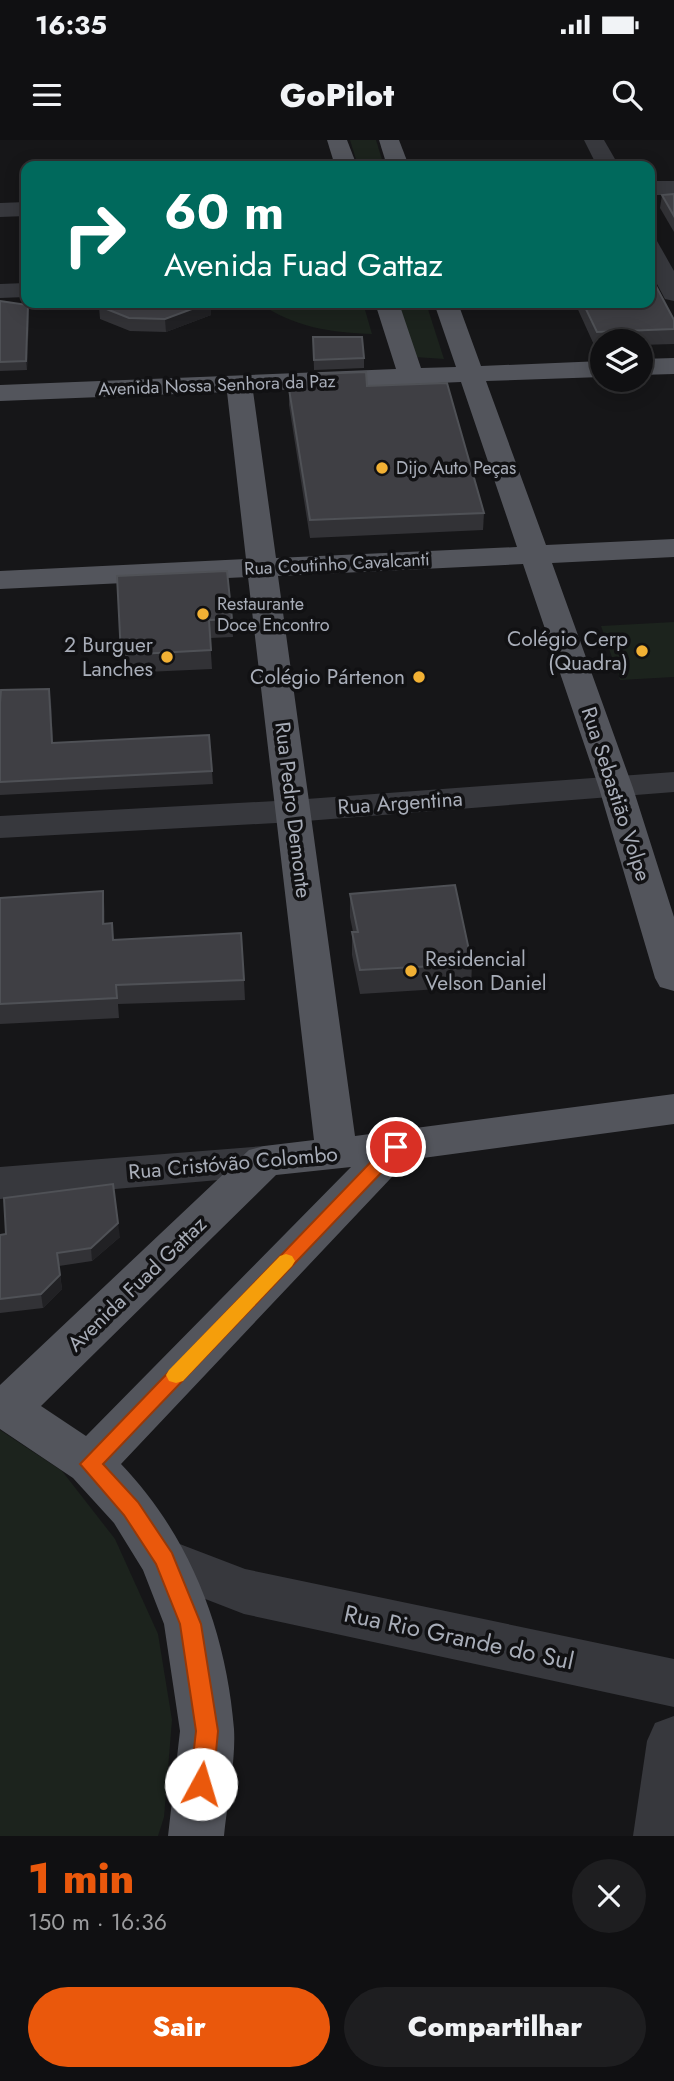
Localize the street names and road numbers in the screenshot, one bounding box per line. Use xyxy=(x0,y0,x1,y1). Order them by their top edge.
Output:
street label: Avenida Nossa Senhora da Paz xyxy=(98,368,337,402)
street label: Rua Coutinho Cavalcanti xyxy=(244,546,430,582)
street label: Rua Sebastião Volpe xyxy=(574,703,658,885)
street label: Rua Pedro Demonte xyxy=(267,720,319,900)
street label: Rua Argentina xyxy=(336,784,464,822)
street label: Rua Cristóvão Colombo xyxy=(127,1139,339,1187)
street label: Avenida Fuad Gattaz xyxy=(61,1209,214,1358)
street label: Rua Rio Grande do Sul xyxy=(341,1596,577,1678)

